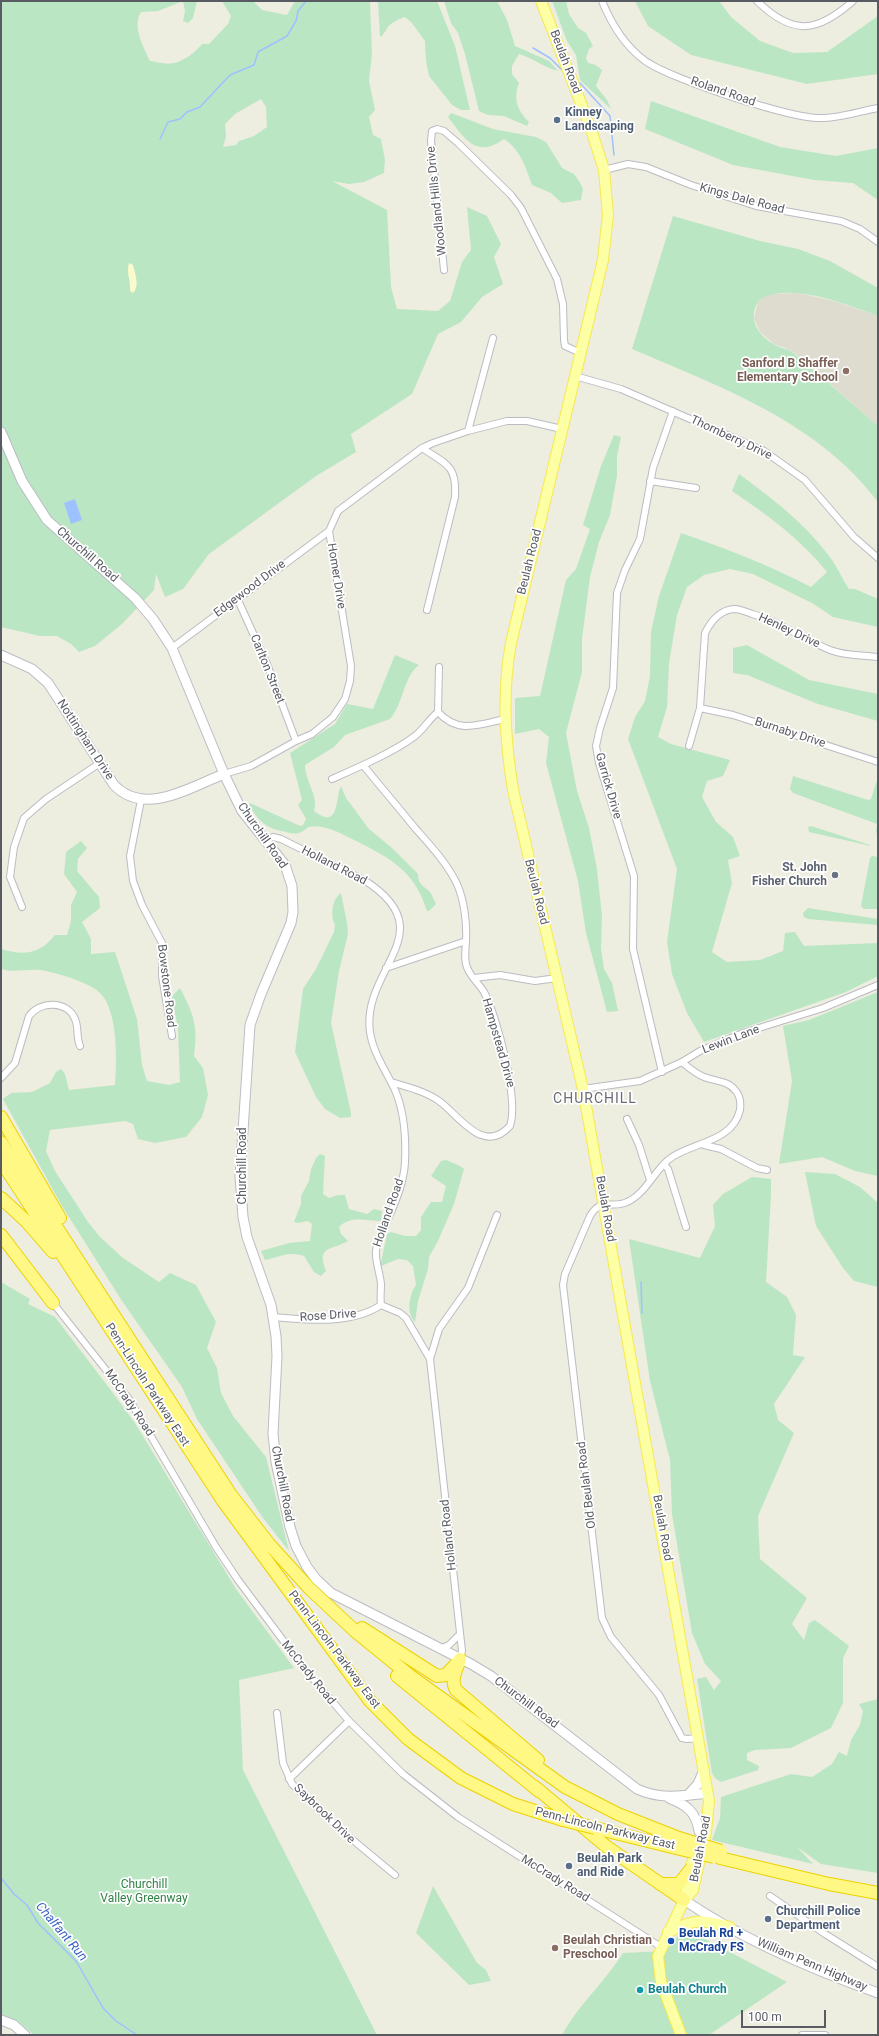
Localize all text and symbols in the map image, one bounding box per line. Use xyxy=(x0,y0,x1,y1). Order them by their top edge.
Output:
street label: Beulah Road xyxy=(546,28,584,96)
street label: Roland Road xyxy=(689,74,757,110)
place label: Kinney Landscaping xyxy=(565,106,634,134)
marker: Kinney Landscaping xyxy=(552,115,562,125)
street label: Woodland Hills Drive xyxy=(424,145,450,257)
street label: Kings Dale Road xyxy=(698,181,786,217)
place label: Sanford B Shaffer Elementary School xyxy=(737,357,838,385)
marker: Sanford B Shaffer Elementary School xyxy=(841,366,851,376)
street label: Thornberry Drive xyxy=(688,413,774,463)
street label: Churchill Road xyxy=(53,524,121,586)
street label: Beulah Road xyxy=(515,528,545,596)
street label: Homer Drive xyxy=(324,542,348,610)
street label: Edgewood Drive xyxy=(211,557,289,621)
street label: Henley Drive xyxy=(756,610,822,652)
street label: Carlton Street xyxy=(247,632,287,706)
street label: Nottingham Drive xyxy=(54,697,116,783)
street label: Burnaby Drive xyxy=(753,715,827,751)
street label: Garrick Drive xyxy=(592,751,624,821)
street label: Churchill Road xyxy=(234,800,290,872)
street label: Holland Road xyxy=(299,843,369,889)
street label: Beulah Road xyxy=(521,858,551,926)
place label: St. John Fisher Church xyxy=(752,861,827,889)
marker: St. John Fisher Church xyxy=(830,870,840,880)
street label: Bowstone Road xyxy=(154,944,178,1028)
street label: Hampstead Drive xyxy=(478,997,518,1089)
street label: Lewin Lane xyxy=(700,1022,762,1058)
district label: CHURCHILL xyxy=(553,1091,637,1107)
street label: Churchill Road xyxy=(236,1127,250,1205)
street label: Beulah Road xyxy=(592,1175,618,1243)
street label: Holland Road xyxy=(371,1177,407,1249)
street label: Rose Drive xyxy=(299,1307,357,1325)
street label: Penn-Lincoln Parkway East xyxy=(102,1321,192,1449)
street label: McCrady Road xyxy=(101,1367,157,1439)
street label: Old Beulah Road xyxy=(574,1440,600,1530)
street label: Churchill Road xyxy=(268,1445,296,1523)
street label: Beulah Road xyxy=(649,1494,675,1562)
street label: Holland Road xyxy=(438,1499,460,1571)
street label: Penn-Lincoln Parkway East xyxy=(285,1588,383,1712)
street label: McCrady Road xyxy=(278,1638,338,1708)
street label: Churchill Road xyxy=(491,1674,561,1732)
street label: Saybrook Drive xyxy=(290,1781,358,1847)
street label: Penn-Lincoln Parkway East xyxy=(533,1805,677,1853)
street label: Beulah Road xyxy=(688,1815,714,1883)
street label: McCrady Road xyxy=(518,1852,592,1906)
place label: Beulah Park and Ride xyxy=(577,1852,642,1880)
marker: Beulah Park and Ride xyxy=(564,1861,574,1871)
park label: Churchill Valley Greenway xyxy=(100,1878,188,1906)
water label: Chalfant Run xyxy=(32,1899,90,1965)
place label: Churchill Police Department xyxy=(776,1905,861,1933)
marker: Churchill Police Department xyxy=(763,1914,773,1924)
place label: Beulah Rd + McCrady FS xyxy=(679,1927,744,1955)
place label: Beulah Christian Preschool xyxy=(563,1934,652,1962)
street label: William Penn Highway xyxy=(755,1935,869,1995)
marker: Beulah Rd + McCrady FS xyxy=(666,1936,676,1946)
marker: Beulah Christian Preschool xyxy=(550,1943,560,1953)
place label: Beulah Church xyxy=(648,1983,727,1997)
marker: Beulah Church xyxy=(635,1985,645,1995)
scale bar xyxy=(743,2002,828,2028)
text: 100 m xyxy=(748,2010,782,2024)

